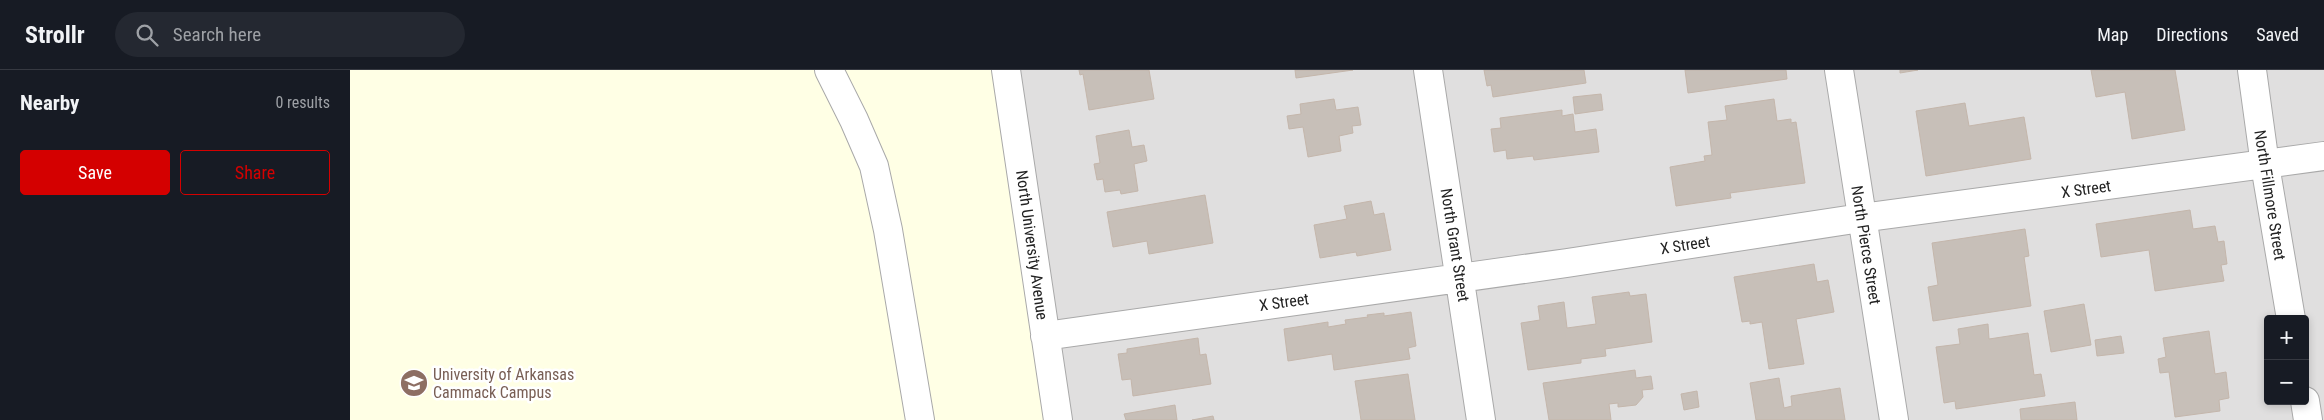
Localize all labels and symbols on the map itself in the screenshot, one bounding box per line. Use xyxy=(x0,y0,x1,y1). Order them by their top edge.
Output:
street label: North Fillmore Street xyxy=(2250,129,2290,262)
street label: North University Avenue xyxy=(1012,169,1052,321)
street label: X Street xyxy=(2060,176,2112,202)
street label: North Pierce Street xyxy=(1847,184,1885,306)
street label: North Grant Street xyxy=(1437,187,1473,303)
street label: X Street xyxy=(1659,232,1711,258)
street label: X Street xyxy=(1258,289,1310,315)
place label: University of Arkansas Cammack Campus xyxy=(433,365,574,402)
school or university icon: University of Arkansas Cammack Campus xyxy=(399,368,429,398)

